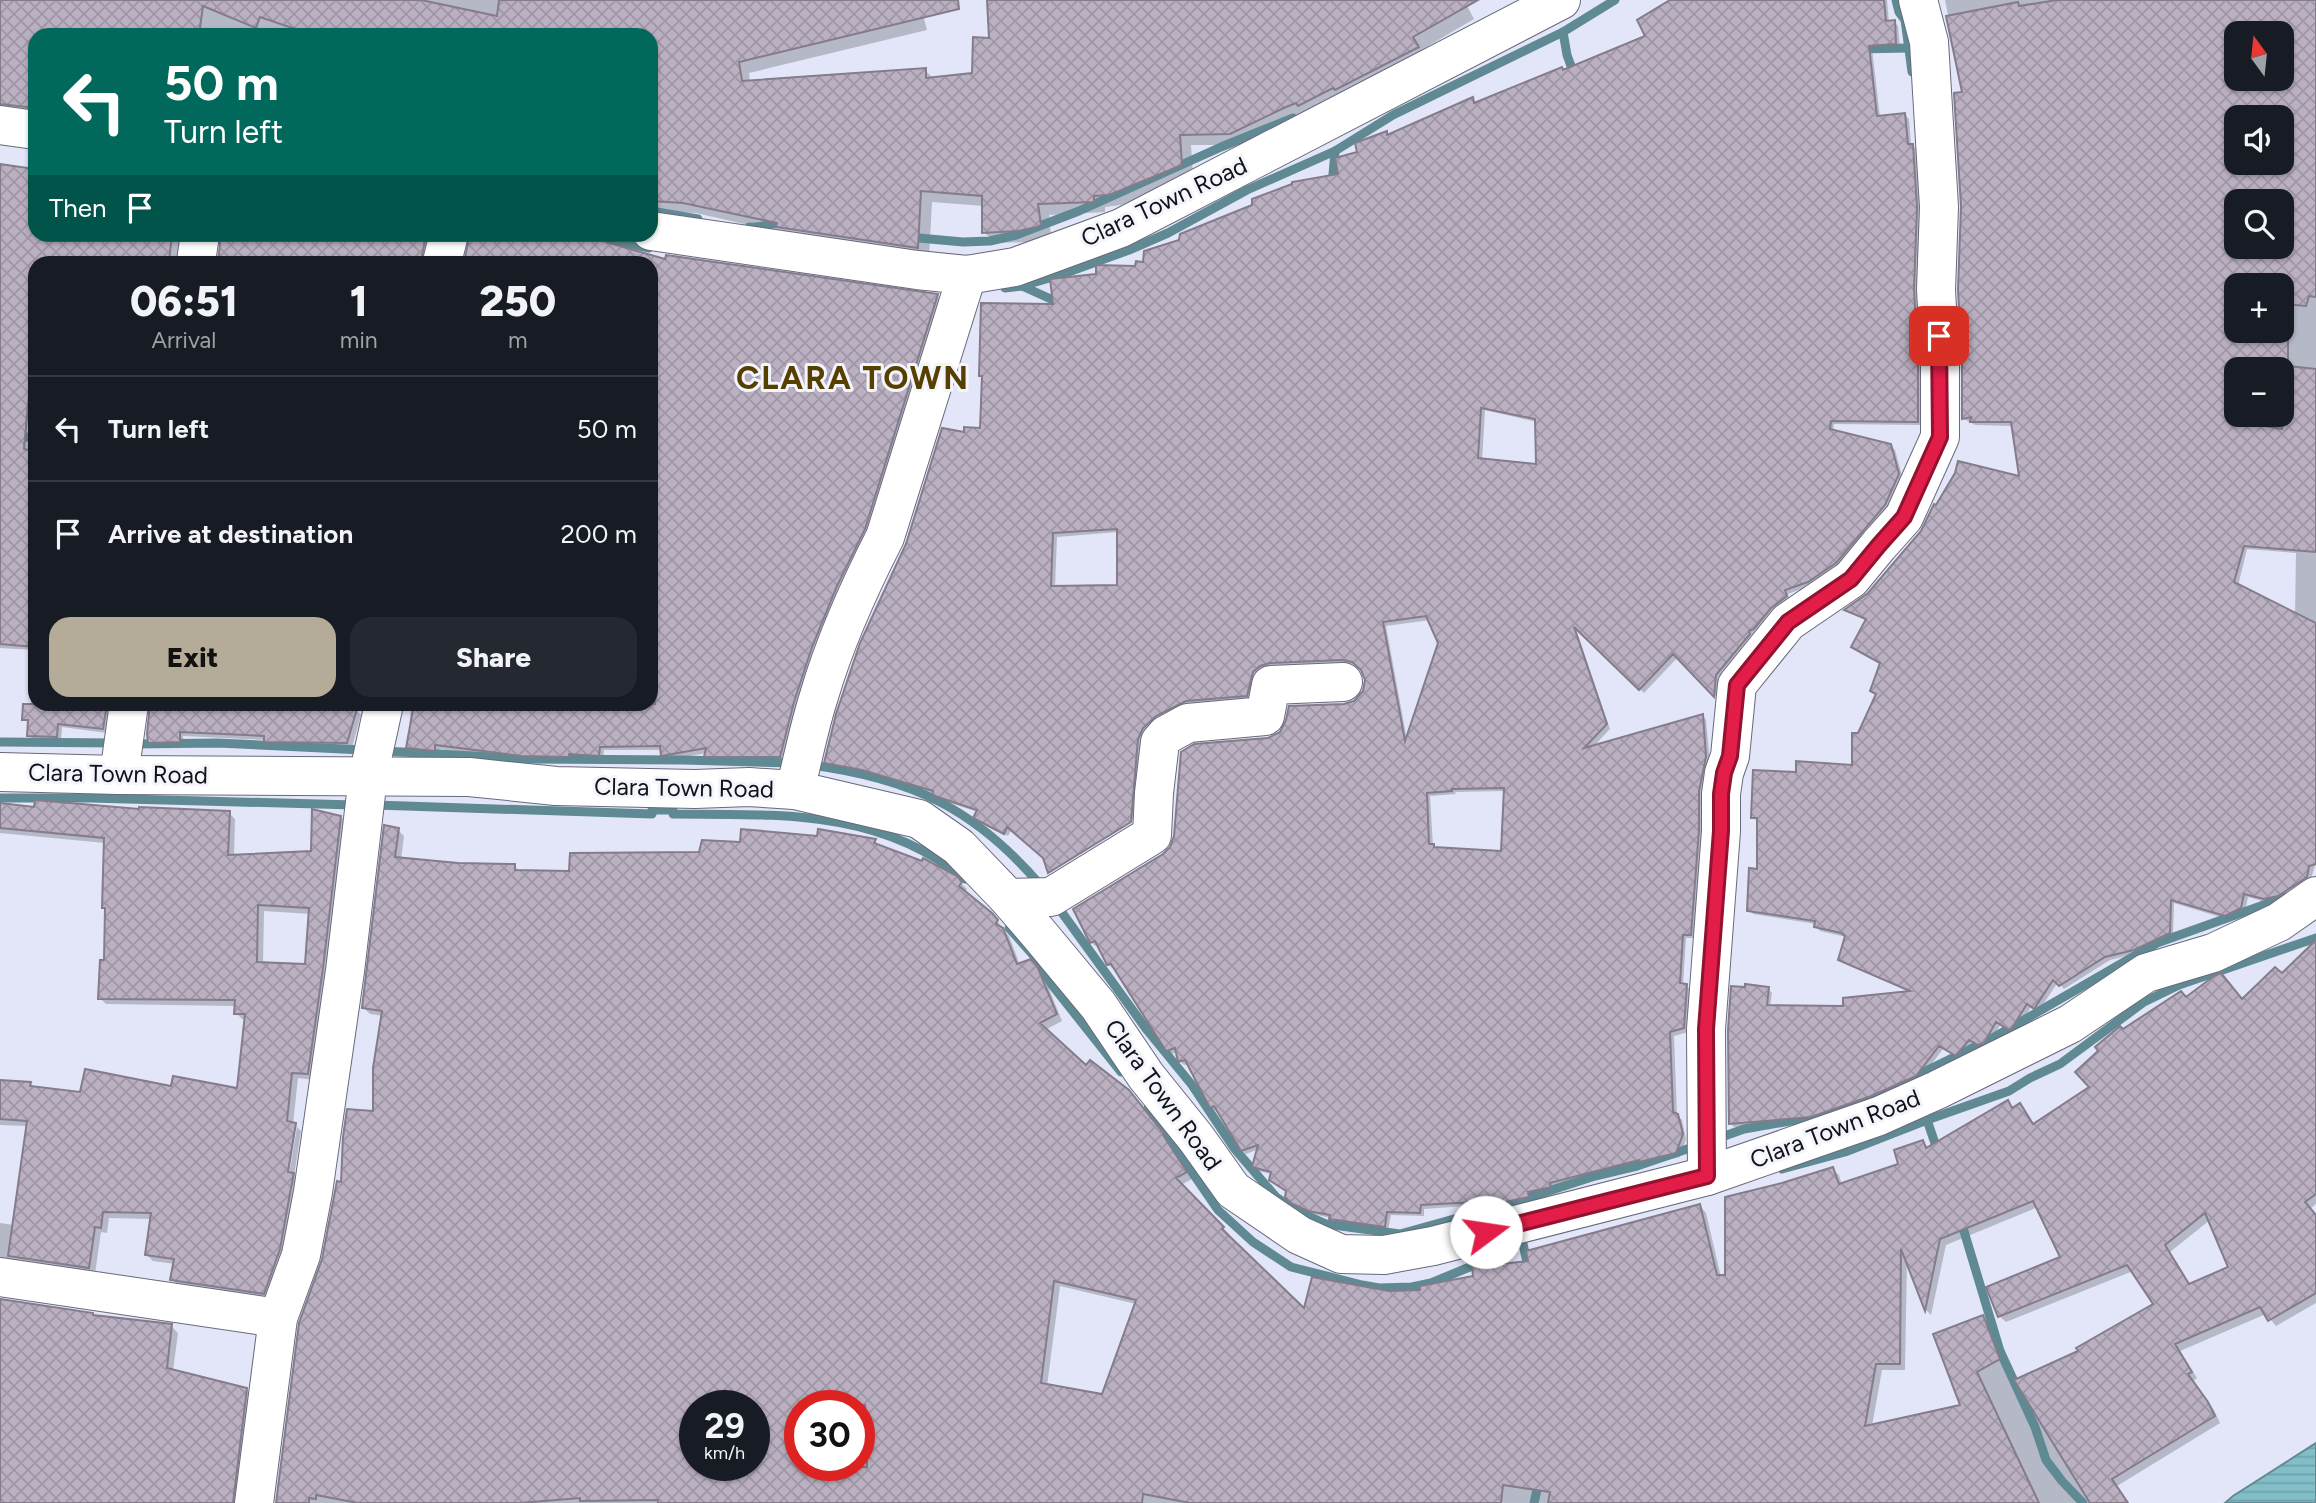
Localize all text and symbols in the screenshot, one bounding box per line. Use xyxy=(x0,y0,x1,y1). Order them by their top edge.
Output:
north arrow xyxy=(2224,21,2294,91)
map controls xyxy=(2224,21,2294,427)
text: 50 m xyxy=(164,53,279,112)
icon: left xyxy=(49,56,140,147)
button: sound xyxy=(2224,105,2294,175)
text: Turn left xyxy=(164,113,283,151)
street label: Clara Town Road xyxy=(1076,150,1251,253)
icon: arrive xyxy=(121,189,159,227)
button: search xyxy=(2224,189,2294,259)
text: Then xyxy=(49,192,107,224)
button: + xyxy=(2224,273,2294,343)
text: 06:51 xyxy=(130,276,238,327)
text: 1 xyxy=(350,276,368,327)
text: 250 xyxy=(479,276,556,327)
pin xyxy=(1909,306,1969,366)
icon: arrive xyxy=(1920,317,1958,355)
text: Arrival xyxy=(151,326,216,354)
text: min xyxy=(340,326,378,354)
text: m xyxy=(508,326,528,354)
button: − xyxy=(2224,357,2294,427)
district label: CLARA TOWN xyxy=(736,359,970,397)
icon: left xyxy=(49,410,87,448)
text: Turn left xyxy=(108,413,209,445)
text: 50 m xyxy=(577,413,637,445)
icon: arrive xyxy=(49,515,87,553)
text: Arrive at destination xyxy=(108,518,353,550)
text: 200 m xyxy=(561,518,637,550)
button: Exit xyxy=(49,617,336,697)
button: Share xyxy=(350,617,637,697)
street label: Clara Town Road xyxy=(28,757,208,790)
street label: Clara Town Road xyxy=(594,771,774,804)
street label: Clara Town Road xyxy=(1099,1013,1228,1176)
street label: Clara Town Road xyxy=(1746,1083,1924,1174)
position arrow xyxy=(1449,1195,1523,1269)
speed limit sign: 30 xyxy=(784,1390,875,1481)
text: 29 xyxy=(704,1405,745,1447)
text: km/h xyxy=(704,1442,745,1464)

